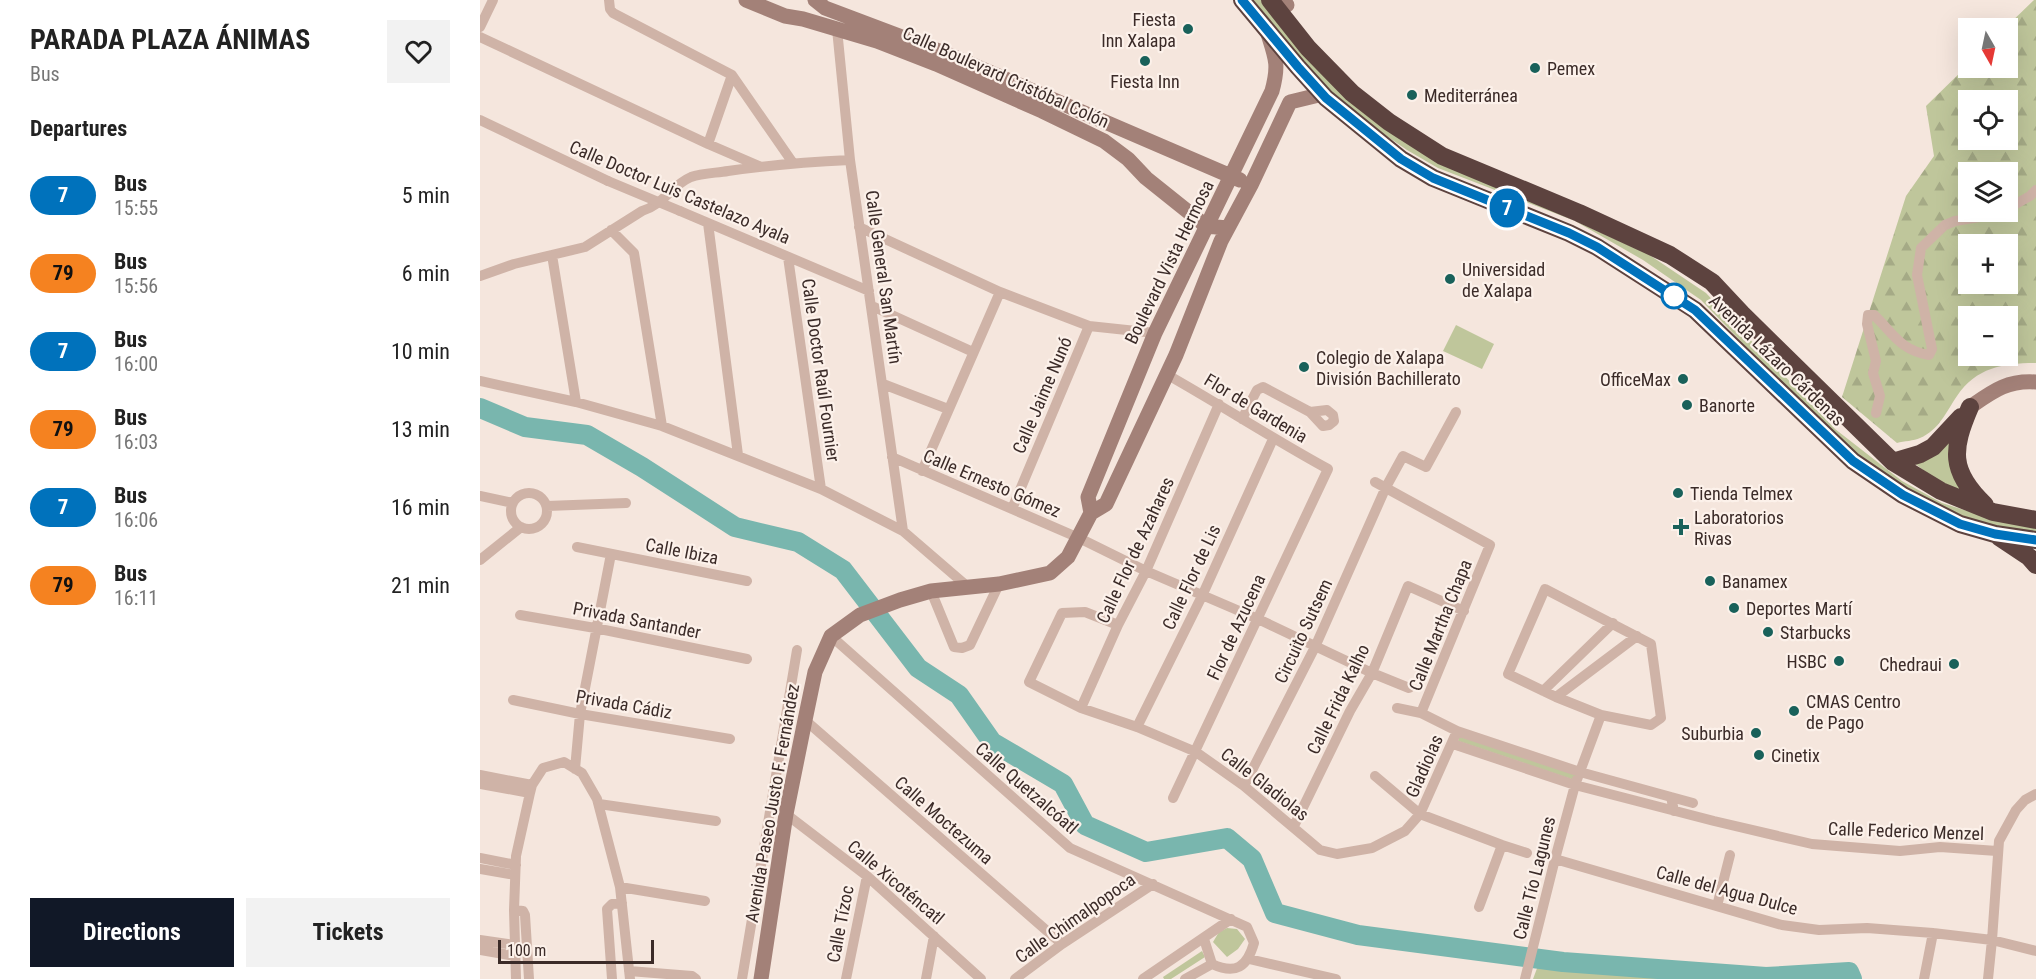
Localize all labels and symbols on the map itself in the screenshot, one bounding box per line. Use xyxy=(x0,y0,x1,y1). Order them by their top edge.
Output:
place label: Fiesta Inn Xalapa xyxy=(1101,9,1176,51)
north arrow xyxy=(1958,18,2018,78)
street label: Calle Boulevard Cristóbal Colón xyxy=(900,22,1112,132)
marker: Fiesta Inn Xalapa xyxy=(1181,22,1195,36)
marker: Fiesta Inn xyxy=(1138,54,1152,68)
place label: Pemex xyxy=(1547,58,1595,79)
marker: Pemex xyxy=(1528,61,1542,75)
place label: Fiesta Inn xyxy=(1110,71,1180,92)
place label: Mediterránea xyxy=(1424,85,1518,106)
marker: Mediterránea xyxy=(1405,88,1419,102)
street label: Calle Doctor Luis Castelazo Ayala xyxy=(567,136,793,248)
street label: Boulevard Vista Hermosa xyxy=(1120,177,1218,347)
line badge: 7 xyxy=(1488,188,1526,228)
street label: Calle General San Martín xyxy=(861,189,907,365)
place label: Universidad de Xalapa xyxy=(1462,259,1545,301)
marker: Universidad de Xalapa xyxy=(1443,272,1457,286)
street label: Calle Doctor Raúl Fournier xyxy=(798,277,844,463)
unlabelled marker xyxy=(1661,283,1687,309)
street label: Avenida Lázaro Cárdenas xyxy=(1705,290,1849,430)
street label: Calle Jaime Nunó xyxy=(1008,333,1076,457)
place label: Colegio de Xalapa División Bachillerato xyxy=(1316,347,1461,389)
marker: Colegio de Xalapa División Bachillerato xyxy=(1297,360,1311,374)
street label: Flor de Gardenia xyxy=(1201,369,1311,447)
place label: OfficeMax xyxy=(1600,369,1671,390)
marker: OfficeMax xyxy=(1676,372,1690,386)
place label: Banorte xyxy=(1699,395,1755,416)
marker: Banorte xyxy=(1680,398,1694,412)
street label: Calle Ernesto Gómez xyxy=(920,445,1064,521)
street label: Calle Flor de Azahares xyxy=(1092,474,1178,626)
place label: Tienda Telmex xyxy=(1690,483,1793,504)
marker: Tienda Telmex xyxy=(1671,486,1685,500)
place label: Laboratorios Rivas xyxy=(1694,507,1784,549)
marker: Laboratorios Rivas xyxy=(1672,518,1690,536)
street label: Calle Flor de Lis xyxy=(1158,521,1224,633)
street label: Calle Ibiza xyxy=(644,534,720,568)
street label: Calle Martha Chapa xyxy=(1404,556,1476,694)
street label: Flor de Azucena xyxy=(1202,571,1270,683)
place label: Banamex xyxy=(1722,571,1788,592)
marker: Banamex xyxy=(1703,574,1717,588)
street label: Circuito Sutsem xyxy=(1270,575,1336,687)
street label: Privada Santander xyxy=(571,597,703,643)
place label: Deportes Martí xyxy=(1746,598,1853,619)
marker: Deportes Martí xyxy=(1727,601,1741,615)
place label: Starbucks xyxy=(1780,622,1851,643)
marker: Starbucks xyxy=(1761,625,1775,639)
street label: Calle Frida Kalho xyxy=(1302,641,1374,757)
place label: HSBC xyxy=(1786,651,1827,672)
marker: HSBC xyxy=(1832,654,1846,668)
place label: Chedraui xyxy=(1879,654,1942,675)
marker: Chedraui xyxy=(1947,657,1961,671)
street label: Avenida Paseo Justo F. Fernández xyxy=(741,682,803,924)
street label: Privada Cádiz xyxy=(574,685,674,723)
place label: CMAS Centro de Pago xyxy=(1806,691,1901,733)
marker: CMAS Centro de Pago xyxy=(1787,704,1801,718)
place label: Suburbia xyxy=(1681,723,1744,744)
marker: Suburbia xyxy=(1749,726,1763,740)
street label: Gladiolas xyxy=(1401,731,1447,801)
street label: Calle Quetzalcóatl xyxy=(971,738,1083,838)
street label: Calle Gladiolas xyxy=(1217,743,1313,825)
place label: Cinetix xyxy=(1771,745,1820,766)
marker: Cinetix xyxy=(1752,748,1766,762)
street label: Calle Moctezuma xyxy=(891,772,997,868)
street label: Calle Tío Lagunes xyxy=(1509,814,1559,942)
street label: Calle Federico Menzel xyxy=(1828,818,1984,844)
street label: Calle Xicoténcatl xyxy=(843,835,949,929)
street label: Calle del Agua Dulce xyxy=(1654,861,1800,919)
street label: Calle Chimalpopoca xyxy=(1011,869,1139,967)
street label: Calle Tízoc xyxy=(822,884,858,964)
scale bar xyxy=(498,937,654,964)

